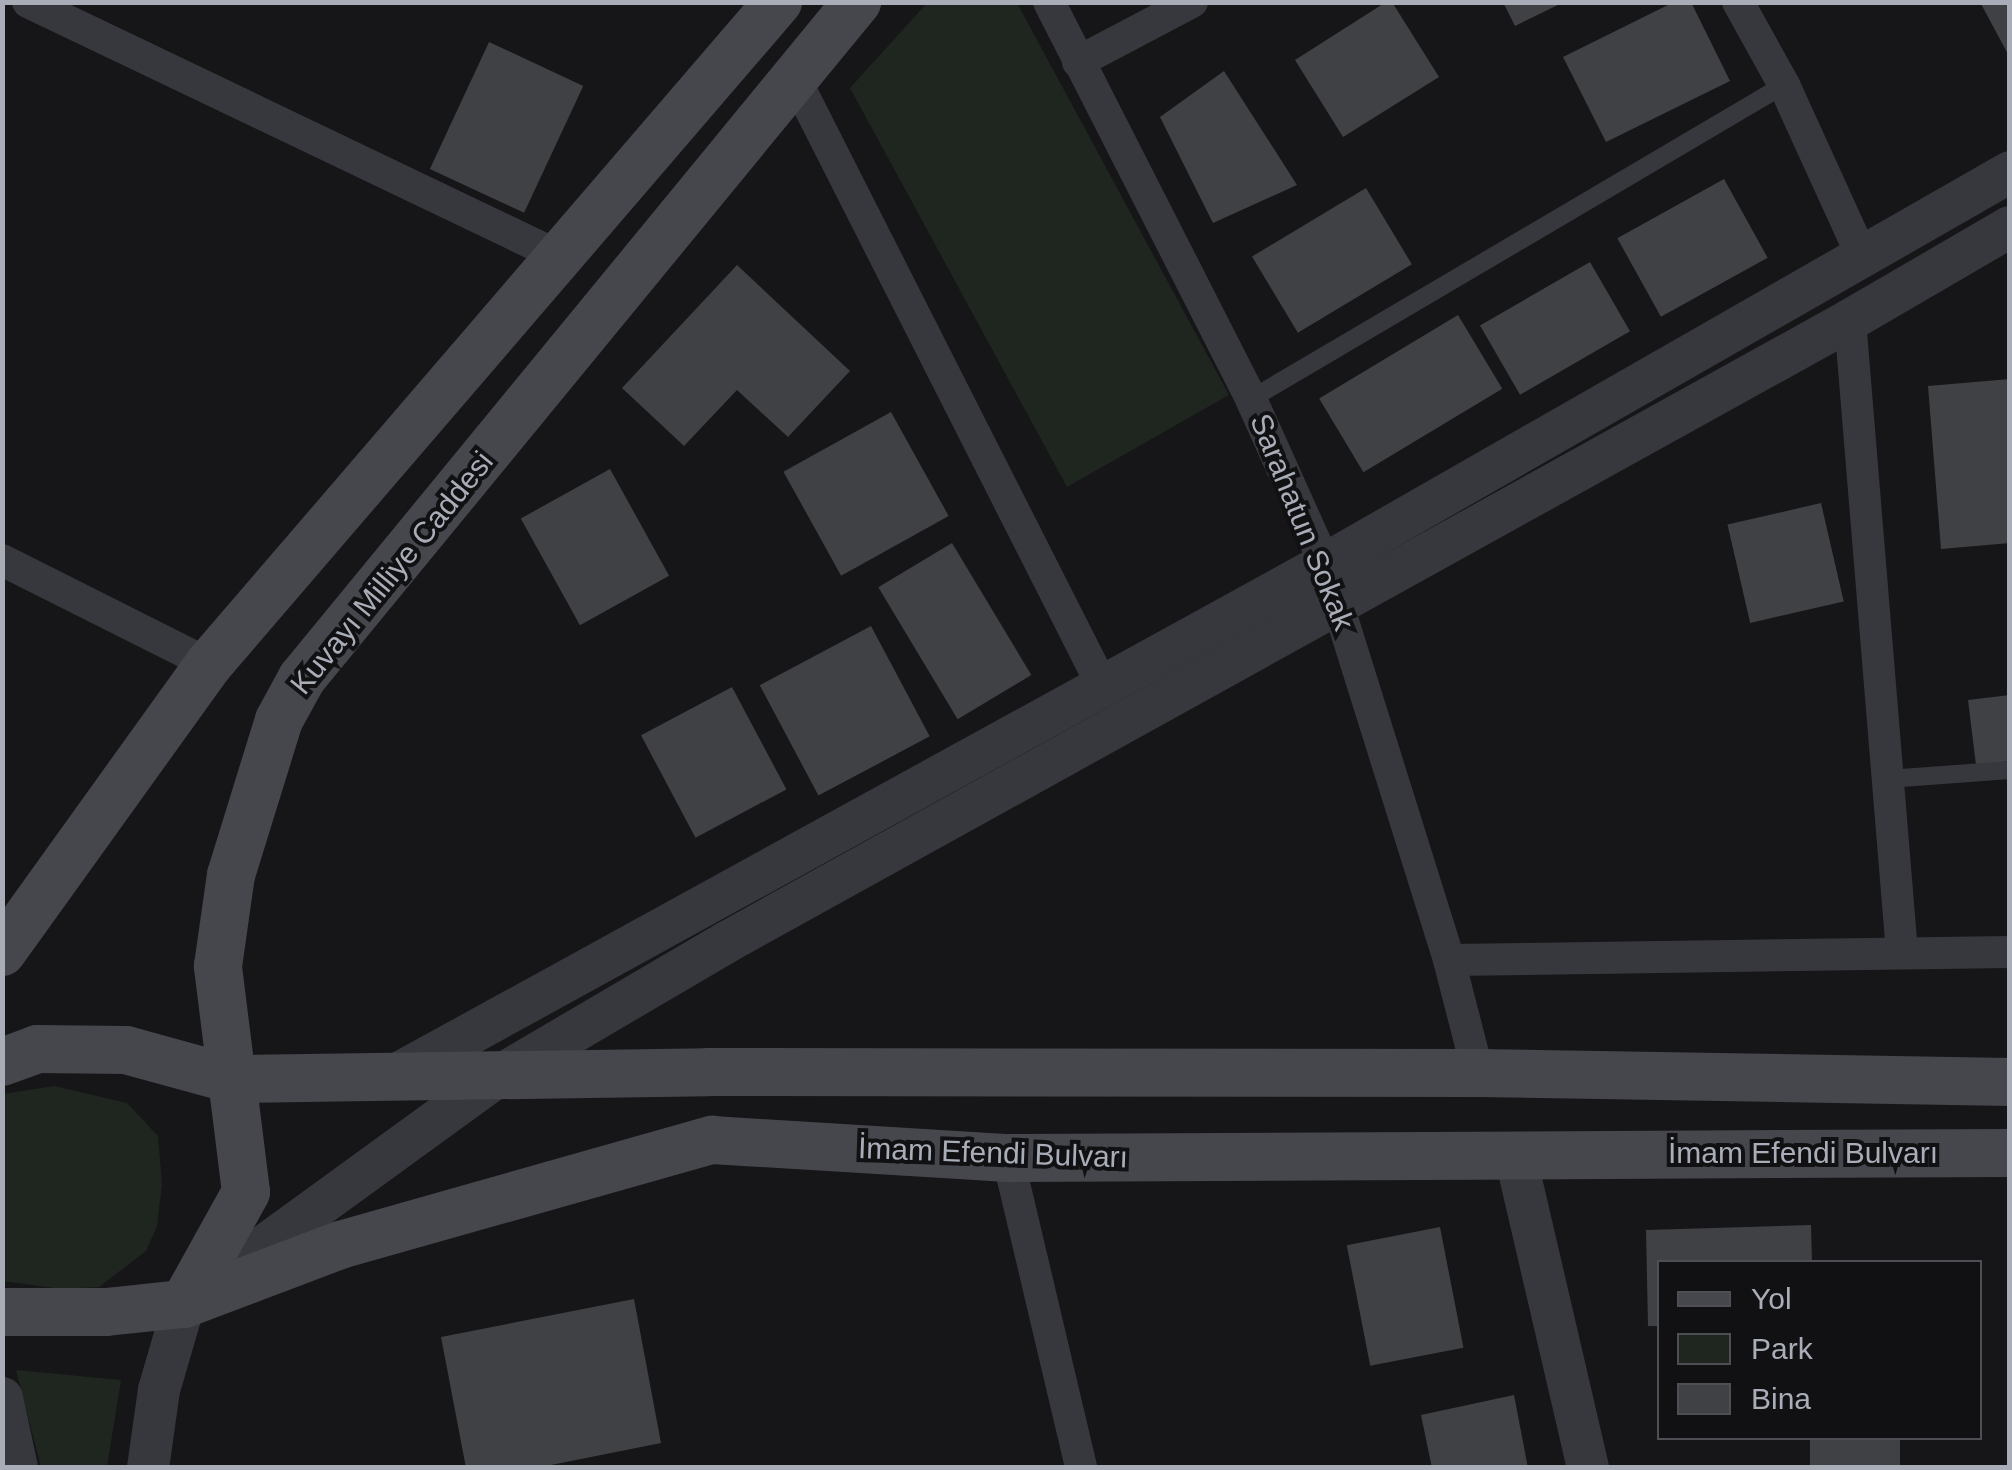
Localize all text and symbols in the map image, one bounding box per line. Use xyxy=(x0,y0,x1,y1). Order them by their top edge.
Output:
street label: Sarahatun Sokak xyxy=(1242,409,1362,635)
street label: Kuvayı Milliye Caddesi xyxy=(283,444,501,702)
street label: İmam Efendi Bulvarı xyxy=(857,1130,1129,1176)
street label: İmam Efendi Bulvarı xyxy=(1668,1135,1938,1171)
legend xyxy=(1657,1260,1982,1440)
text: Yol xyxy=(1751,1282,1792,1315)
text: Park xyxy=(1751,1332,1813,1365)
text: Bina xyxy=(1751,1382,1811,1415)

